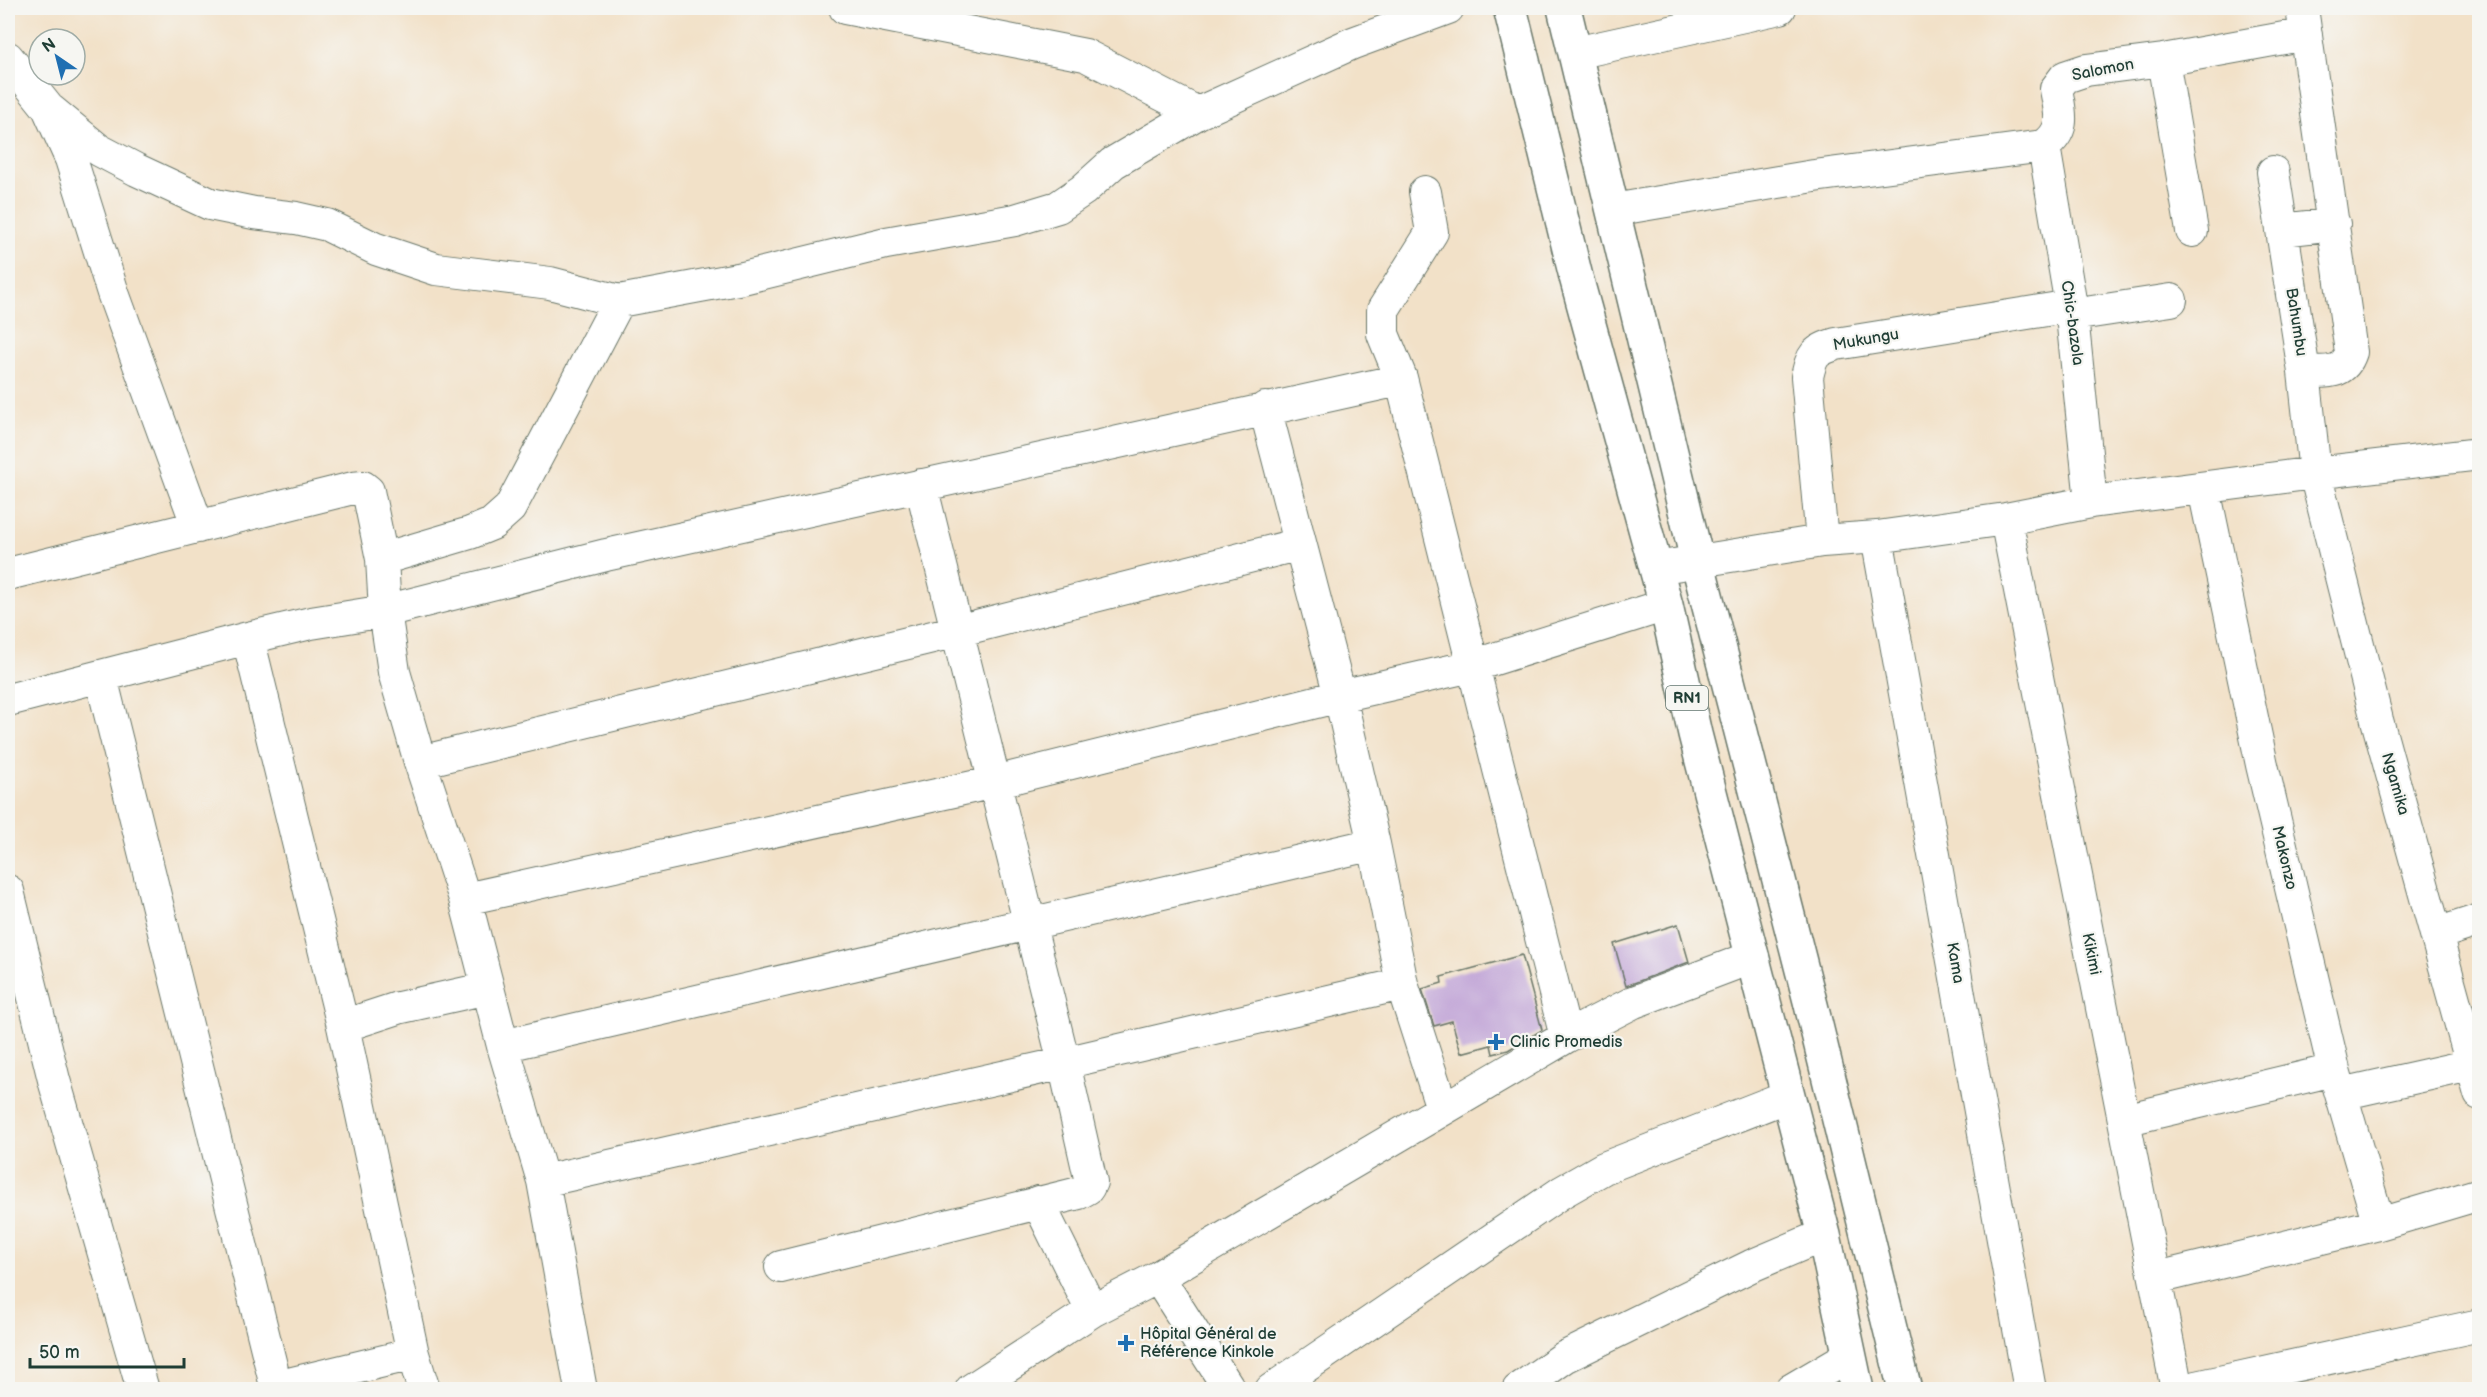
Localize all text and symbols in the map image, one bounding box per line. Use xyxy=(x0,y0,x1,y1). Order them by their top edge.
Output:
north arrow xyxy=(27,27,87,87)
text: N xyxy=(39,35,60,57)
street label: Salomon xyxy=(2070,55,2136,85)
street label: Chic-bazola xyxy=(2057,279,2087,367)
street label: Bahumbu xyxy=(2281,287,2311,357)
street label: Mukungu xyxy=(1832,325,1900,355)
road number: RN1 xyxy=(1666,686,1708,710)
street label: Ngamika xyxy=(2377,751,2413,817)
street label: Makonzo xyxy=(2267,824,2301,892)
street label: Kikimi xyxy=(2078,931,2104,977)
street label: Kama xyxy=(1942,941,1968,985)
marker: Clinic Promedis xyxy=(1487,1033,1505,1051)
place label: Clinic Promedis xyxy=(1510,1033,1623,1052)
place label: Hôpital Général de Référence Kinkole xyxy=(1140,1325,1277,1362)
scale bar xyxy=(30,1331,184,1369)
marker: Hôpital Général de Référence Kinkole xyxy=(1117,1334,1135,1352)
text: 50 m xyxy=(39,1342,80,1363)

